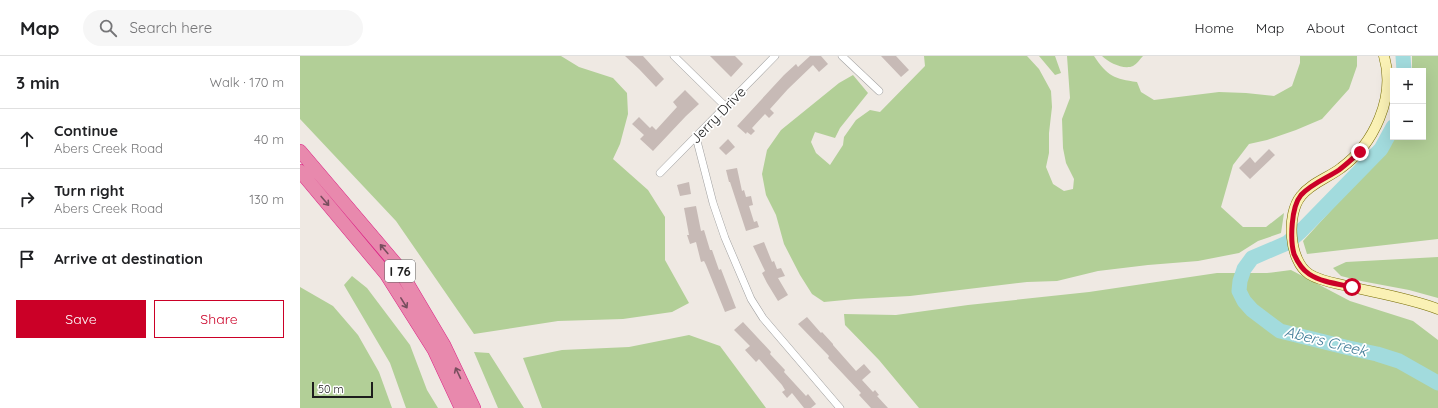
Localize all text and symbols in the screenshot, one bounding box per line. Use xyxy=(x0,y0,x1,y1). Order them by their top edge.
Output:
search box xyxy=(83,10,363,46)
text: Map xyxy=(20,16,59,40)
icon: search xyxy=(97,17,119,39)
text: Search here xyxy=(129,18,212,37)
text: Home xyxy=(1195,19,1234,37)
text: Map xyxy=(1256,19,1284,37)
text: About xyxy=(1306,19,1345,37)
text: Contact xyxy=(1367,19,1418,37)
map controls xyxy=(1390,68,1426,140)
button: + xyxy=(1390,68,1426,104)
text: 3 min xyxy=(16,72,60,93)
text: Walk · 170 m xyxy=(209,74,284,90)
street label: Jerry Drive xyxy=(686,83,750,147)
button: − xyxy=(1390,104,1426,140)
text: Continue xyxy=(54,121,118,140)
icon: ahead xyxy=(16,128,38,150)
text: 40 m xyxy=(254,131,284,147)
text: Abers Creek Road xyxy=(54,140,163,156)
route end xyxy=(1351,143,1369,161)
text: Turn right xyxy=(54,181,125,200)
icon: right xyxy=(16,188,38,210)
text: 130 m xyxy=(249,191,284,207)
one-way arrow xyxy=(320,195,329,206)
text: Abers Creek Road xyxy=(54,200,163,216)
one-way arrow xyxy=(380,244,389,255)
icon: arrive xyxy=(16,248,38,270)
text: Arrive at destination xyxy=(54,249,203,268)
road number: I 76 xyxy=(385,260,415,282)
route start xyxy=(1343,278,1361,296)
one-way arrow xyxy=(400,298,409,309)
button: Save xyxy=(16,300,146,338)
button: Share xyxy=(154,300,284,338)
water label: Abers Creek xyxy=(1283,322,1371,361)
one-way arrow xyxy=(454,367,461,379)
scale bar xyxy=(312,380,373,399)
text: 50 m xyxy=(318,382,344,396)

